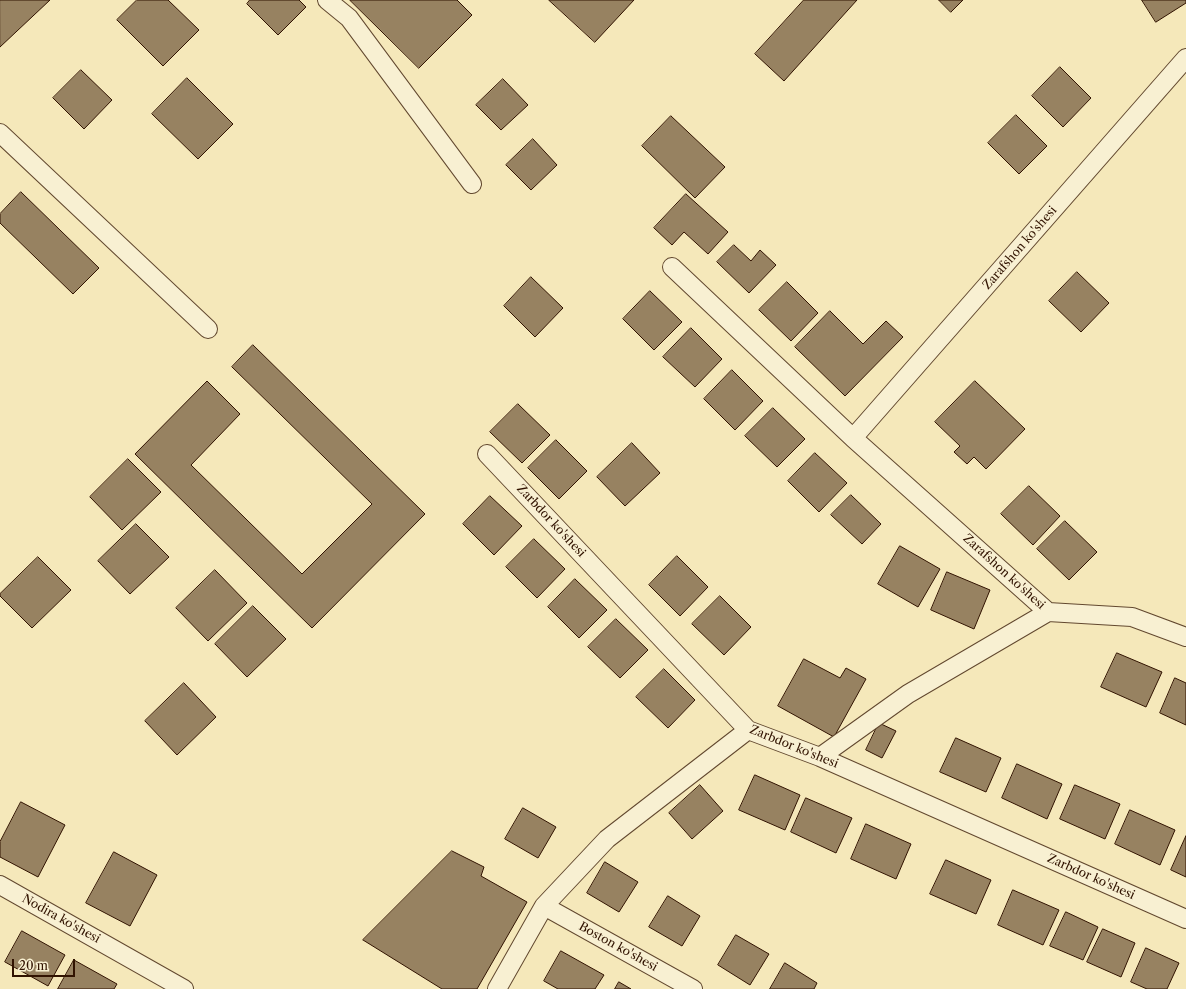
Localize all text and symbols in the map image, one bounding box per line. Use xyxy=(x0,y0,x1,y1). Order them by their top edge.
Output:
street label: Zarafshon ko'shesi xyxy=(980,204,1060,292)
street label: Zarbdor ko'shesi xyxy=(514,482,588,560)
street label: Zarafshon ko'shesi xyxy=(960,531,1048,613)
street label: Zarbdor ko'shesi xyxy=(748,723,840,771)
street label: Zarbdor ko'shesi xyxy=(1045,851,1137,903)
street label: Nodira ko'shesi xyxy=(19,892,103,946)
street label: Boston ko'shesi xyxy=(576,919,660,975)
scale bar xyxy=(14,951,77,977)
text: 20 m xyxy=(19,958,48,973)

